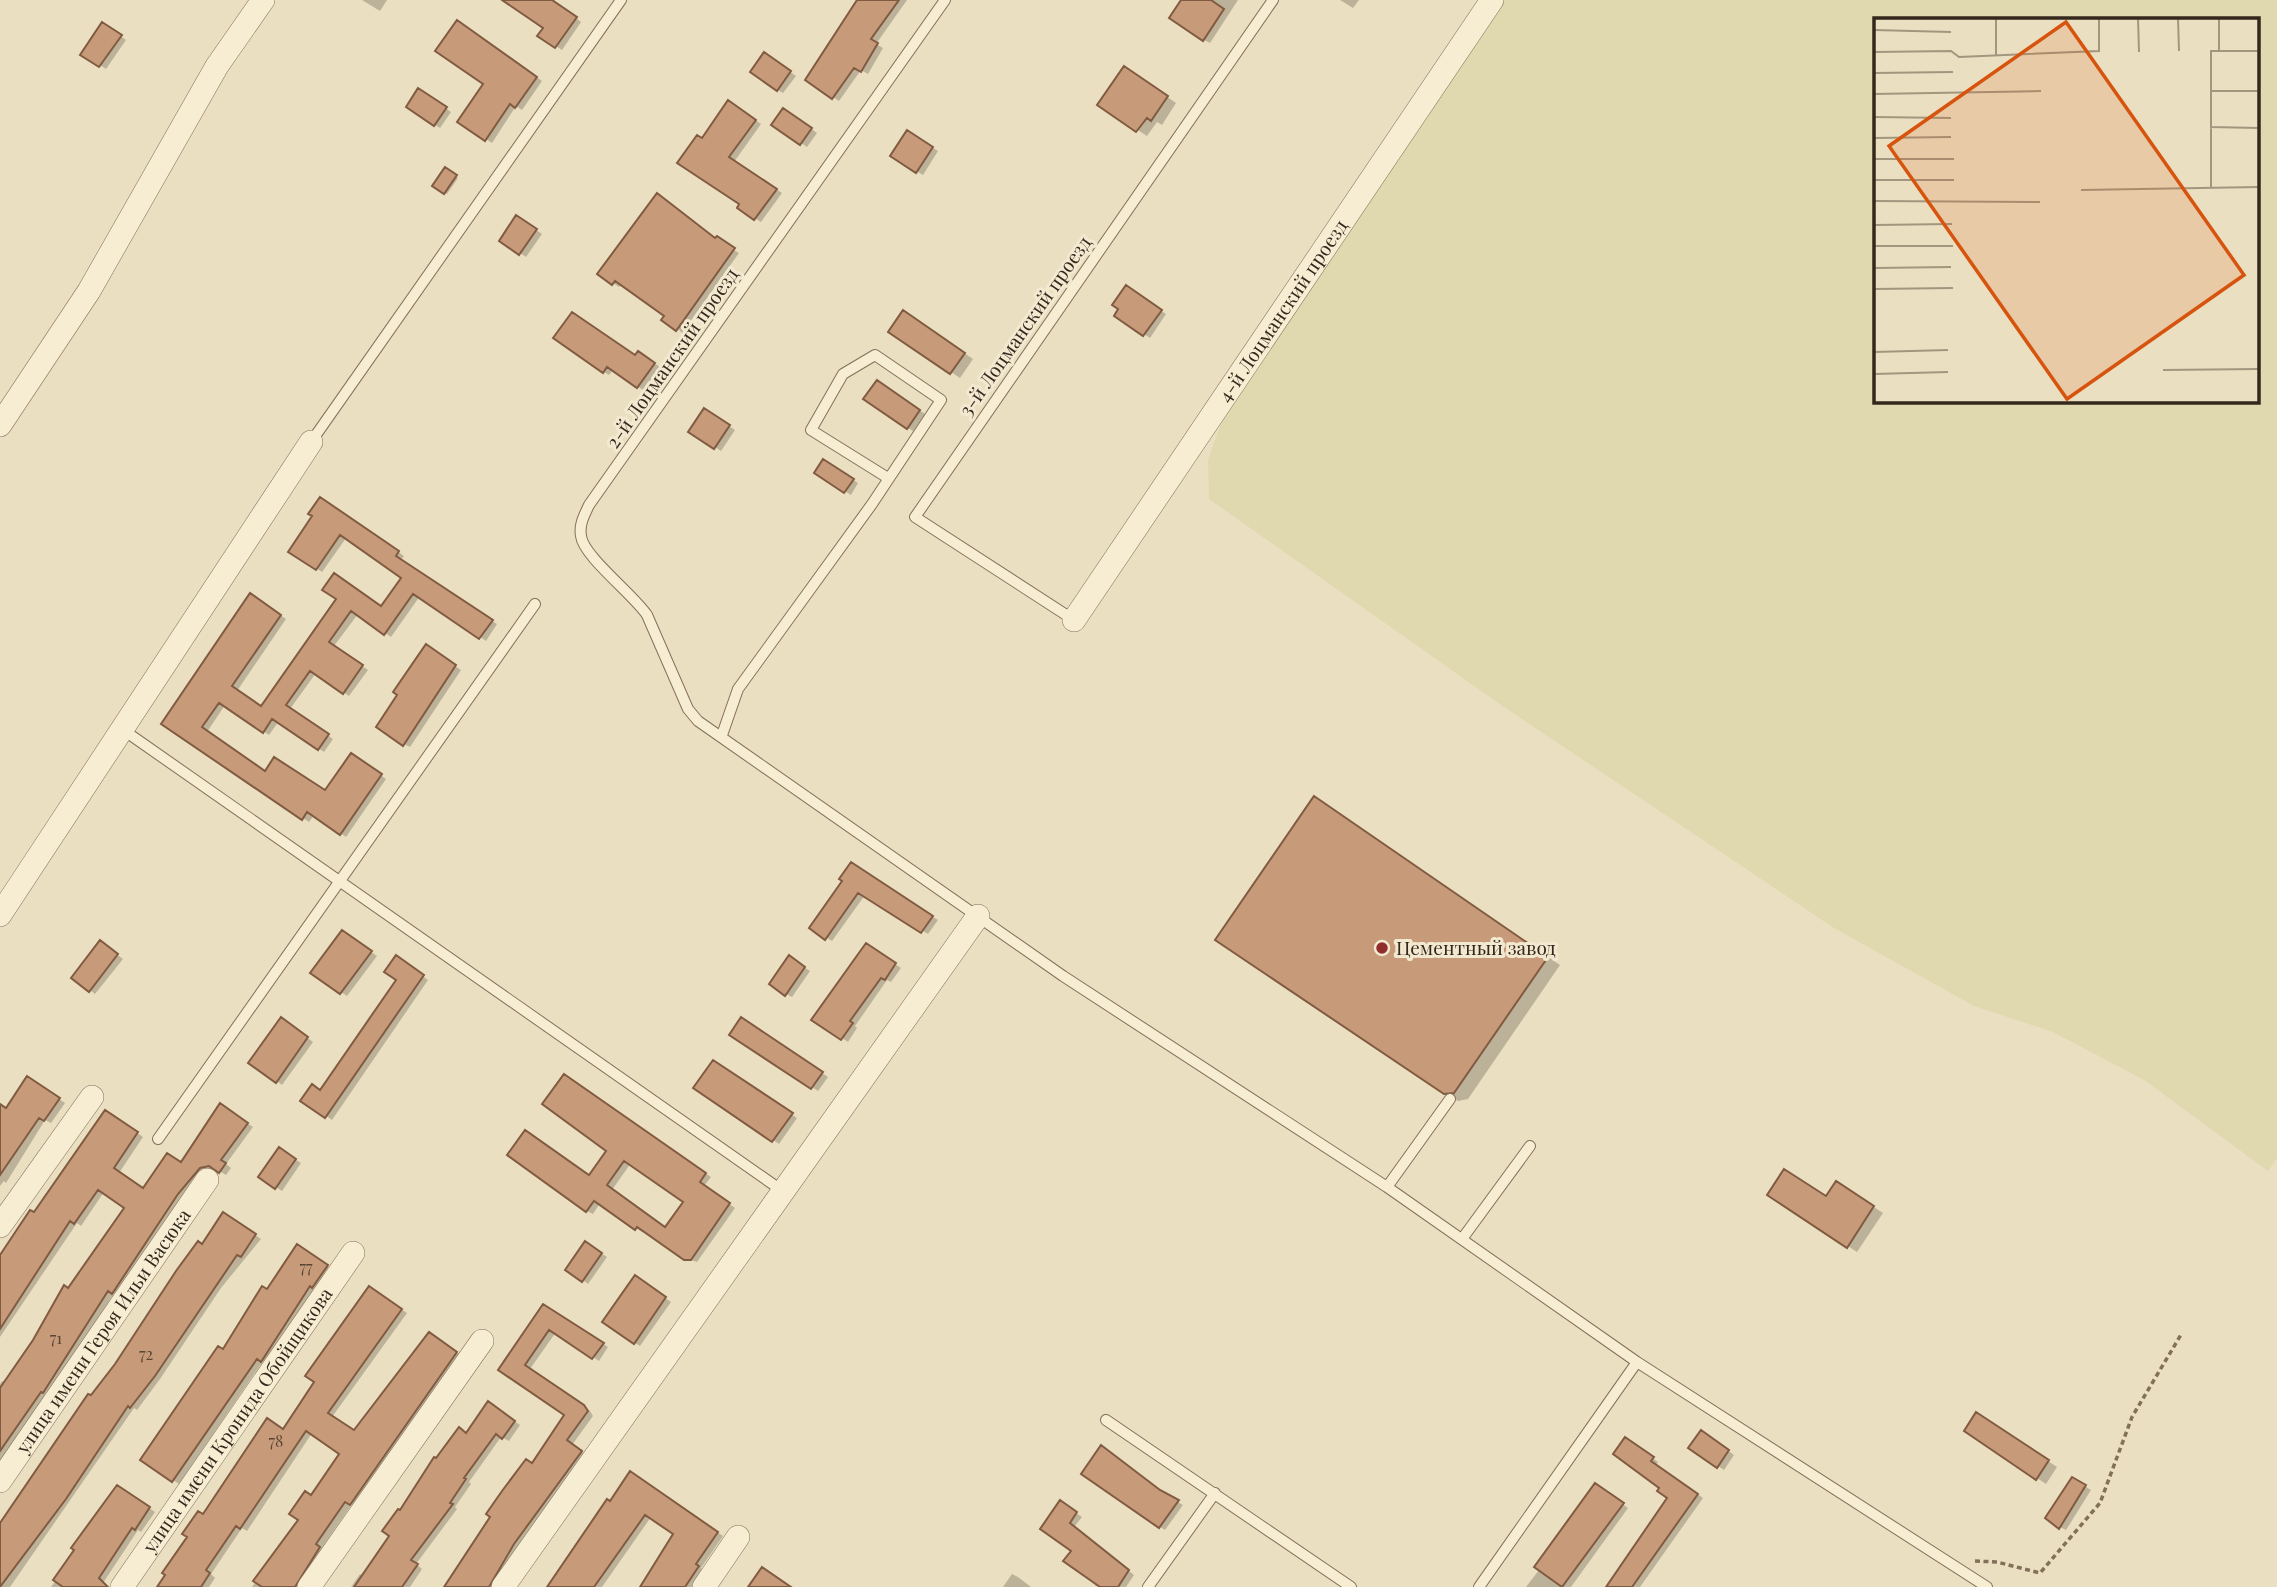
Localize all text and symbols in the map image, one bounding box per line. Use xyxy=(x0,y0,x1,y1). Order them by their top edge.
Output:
inset map xyxy=(1874,18,2260,402)
street label: 4-й Лоцманский проезд xyxy=(1211,214,1353,407)
street label: 3-й Лоцманский проезд xyxy=(952,230,1096,421)
street label: 2-й Лоцманский проезд xyxy=(599,262,743,453)
place label: Цементный завод xyxy=(1396,934,1556,960)
marker: Цементный завод xyxy=(1374,940,1390,956)
street label: улица имени Героя Ильи Васюка xyxy=(8,1202,196,1459)
house number: 77 xyxy=(300,1256,313,1277)
street label: улица имени Кронида Обойщикова xyxy=(135,1281,338,1558)
house number: 71 xyxy=(50,1327,62,1348)
house number: 72 xyxy=(139,1343,153,1364)
house number: 78 xyxy=(269,1430,283,1451)

